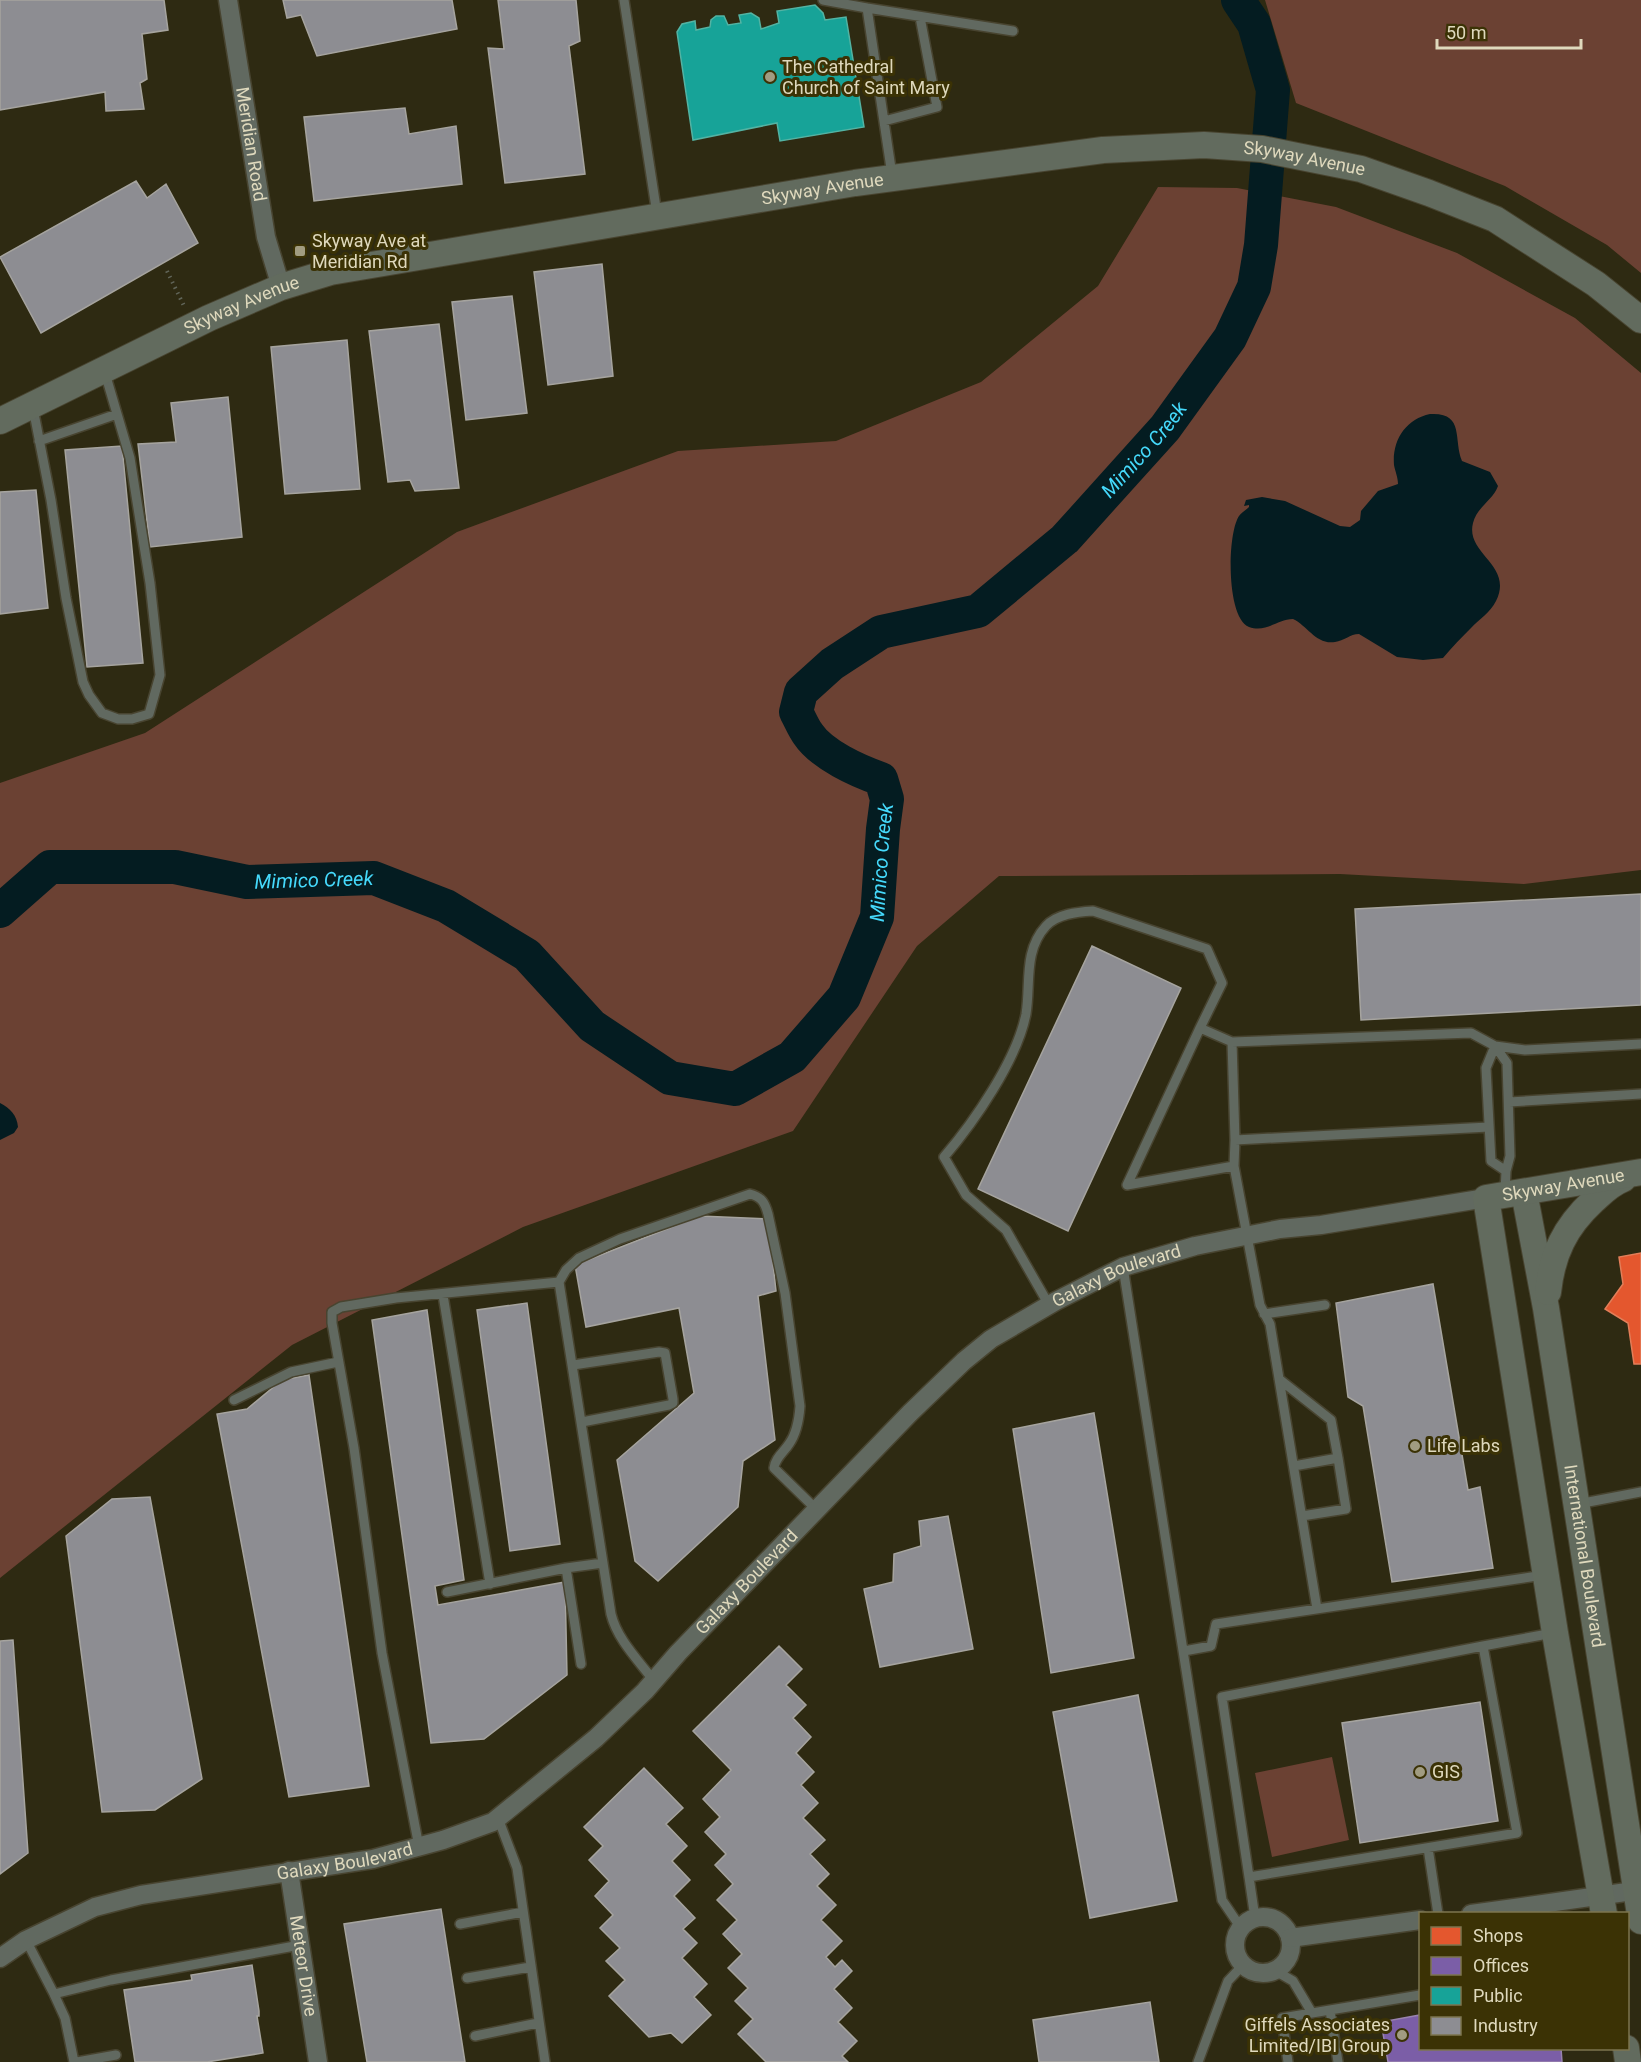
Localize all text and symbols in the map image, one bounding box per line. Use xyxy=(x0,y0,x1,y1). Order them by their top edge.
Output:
scale bar xyxy=(1437,12,1581,50)
text: 50 m xyxy=(1446,22,1486,43)
place label: The Cathedral Church of Saint Mary xyxy=(782,56,950,98)
marker: The Cathedral Church of Saint Mary xyxy=(763,70,777,84)
street label: Meridian Road xyxy=(232,85,271,203)
street label: Skyway Avenue xyxy=(1243,137,1367,180)
street label: Skyway Avenue xyxy=(760,168,885,209)
place label: Skyway Ave at Meridian Rd xyxy=(312,230,426,272)
marker: Skyway Ave at Meridian Rd xyxy=(293,244,307,258)
street label: Skyway Avenue xyxy=(180,271,301,339)
water label: Mimico Creek xyxy=(1096,396,1193,503)
water label: Mimico Creek xyxy=(865,801,898,923)
water label: Mimico Creek xyxy=(254,866,375,894)
street label: Skyway Avenue xyxy=(1501,1164,1626,1205)
street label: Galaxy Boulevard xyxy=(1048,1240,1183,1311)
place label: Life Labs xyxy=(1427,1435,1500,1456)
marker: Life Labs xyxy=(1408,1439,1422,1453)
street label: International Boulevard xyxy=(1560,1463,1609,1649)
street label: Galaxy Boulevard xyxy=(691,1525,802,1639)
place label: GIS xyxy=(1432,1761,1460,1782)
marker: GIS xyxy=(1413,1765,1427,1779)
street label: Galaxy Boulevard xyxy=(275,1838,415,1884)
legend xyxy=(1419,1912,1629,2050)
street label: Meteor Drive xyxy=(286,1914,322,2018)
text: Shops xyxy=(1473,1925,1523,1946)
text: Offices xyxy=(1473,1955,1529,1976)
text: Public xyxy=(1473,1985,1523,2006)
place label: Giffels Associates Limited/IBI Group xyxy=(1244,2014,1390,2056)
text: Industry xyxy=(1473,2015,1538,2036)
marker: Giffels Associates Limited/IBI Group xyxy=(1395,2028,1409,2042)

